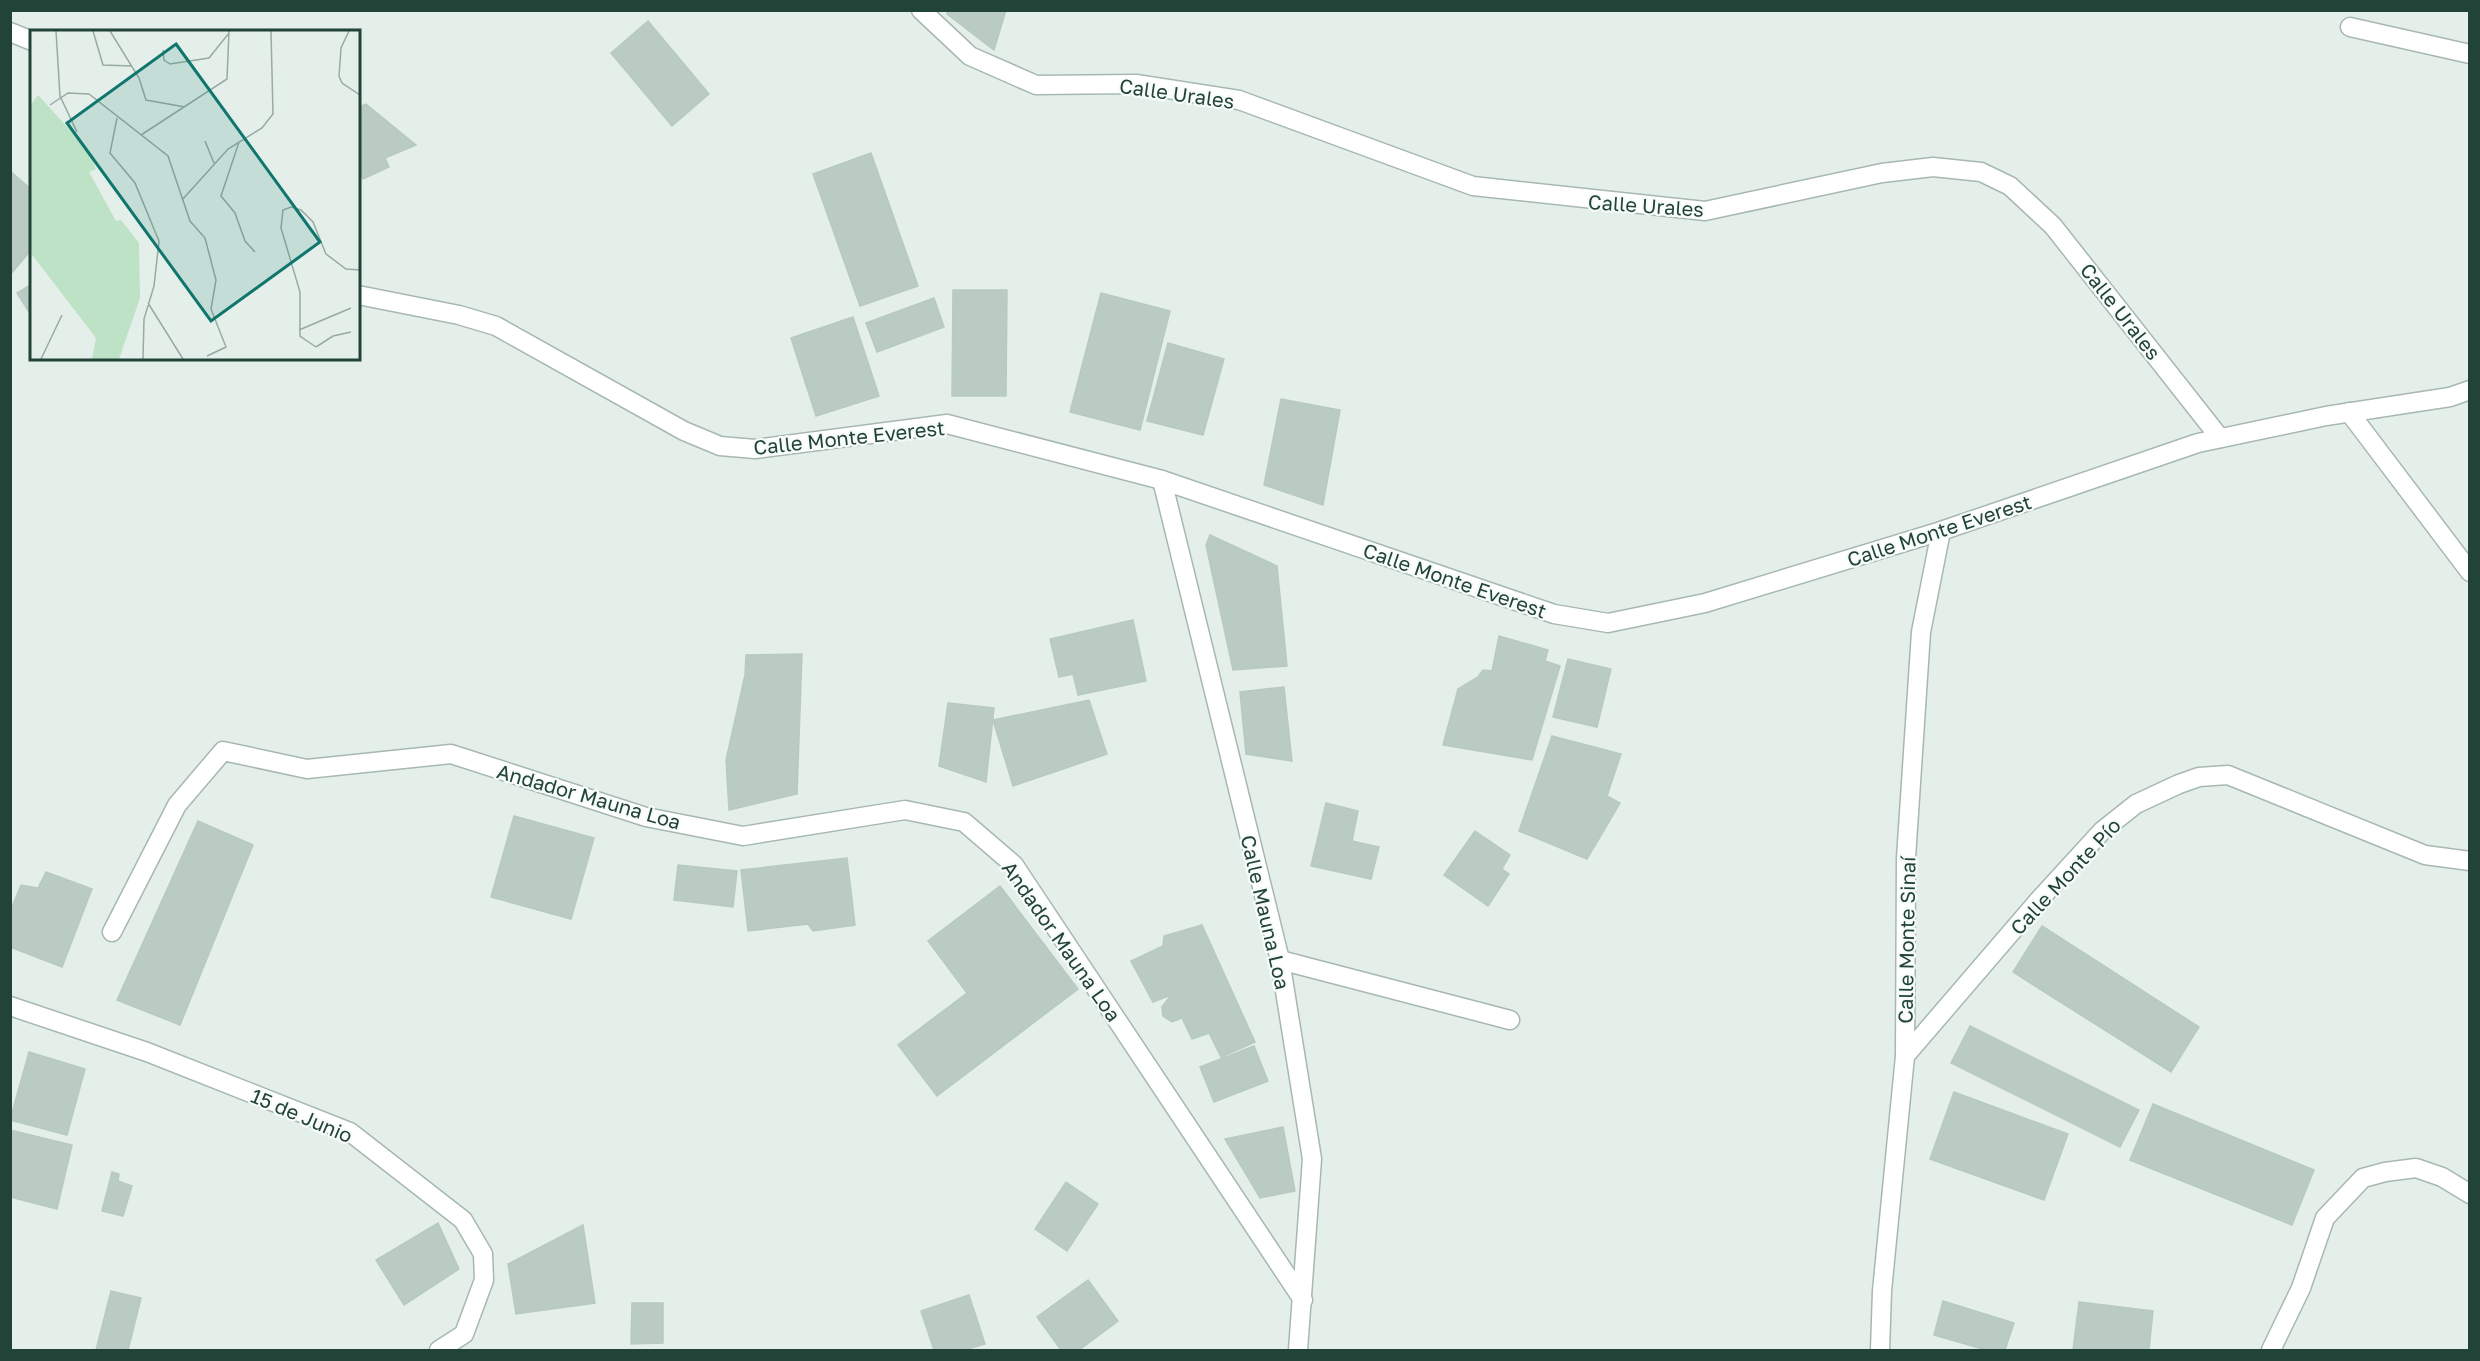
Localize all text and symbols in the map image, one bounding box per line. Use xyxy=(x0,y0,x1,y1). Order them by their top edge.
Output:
inset map xyxy=(30,30,360,360)
street label: Calle Urales xyxy=(1118,73,1236,113)
street label: Calle Urales xyxy=(1587,189,1705,221)
street label: Calle Urales xyxy=(2076,258,2166,364)
street label: Calle Monte Everest xyxy=(752,415,946,459)
street label: Calle Monte Everest xyxy=(1844,489,2034,571)
street label: Calle Monte Everest xyxy=(1360,537,1550,623)
street label: Andador Mauna Loa xyxy=(494,758,684,834)
street label: Calle Monte Pío xyxy=(2005,813,2125,939)
street label: Calle Mauna Loa xyxy=(1237,832,1295,992)
street label: Calle Monte Sinaí xyxy=(1893,855,1919,1024)
street label: Andador Mauna Loa xyxy=(998,856,1126,1026)
street label: 15 de Junio xyxy=(248,1083,356,1147)

